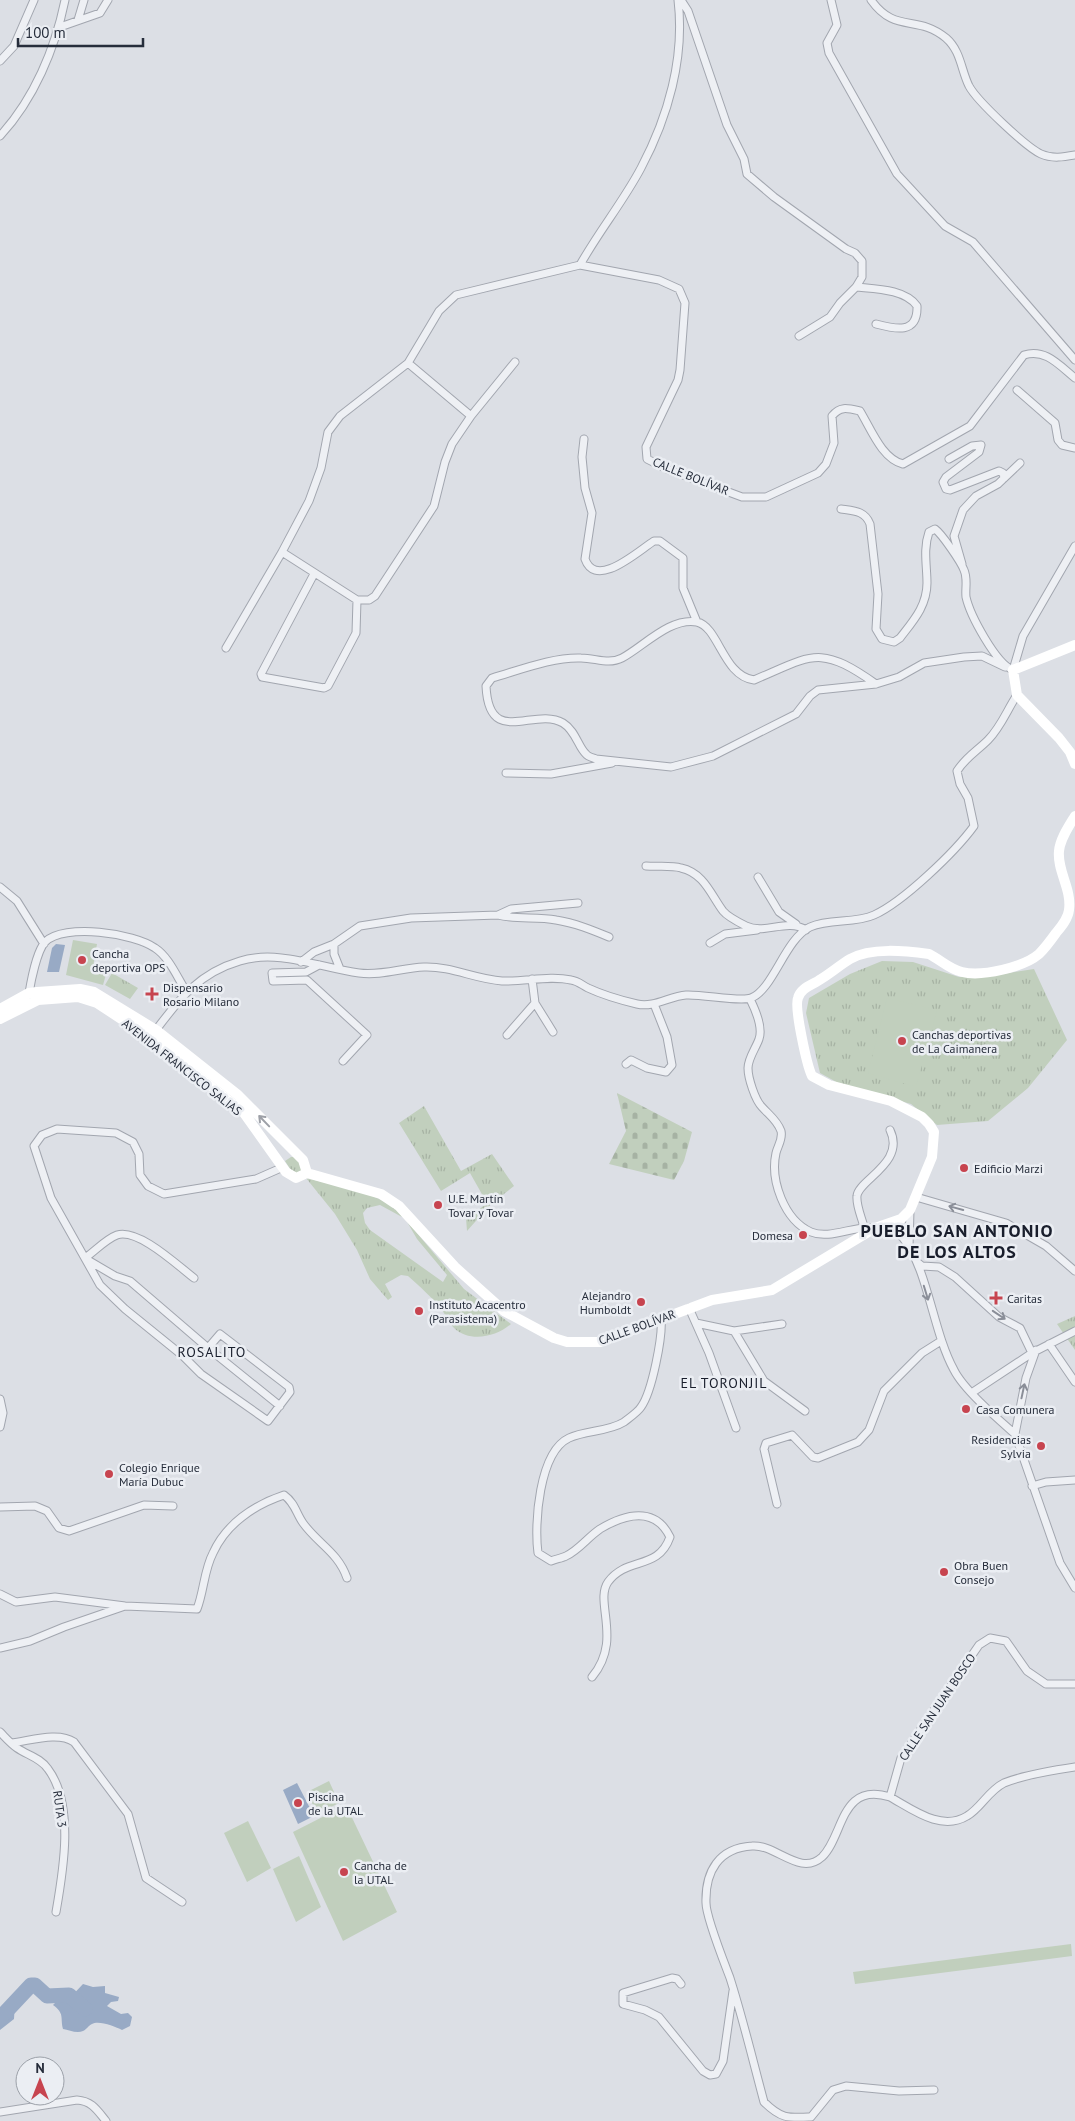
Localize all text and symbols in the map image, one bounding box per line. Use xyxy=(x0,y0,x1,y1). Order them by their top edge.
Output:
scale bar xyxy=(18,15,142,47)
text: 100 m xyxy=(25,23,66,42)
street label: CALLE BOLÍVAR xyxy=(651,454,731,498)
place label: Cancha deportiva OPS xyxy=(92,946,165,975)
marker: Cancha deportiva OPS xyxy=(76,954,88,966)
place label: Dispensario Rosario Milano xyxy=(163,980,239,1009)
marker: Dispensario Rosario Milano xyxy=(145,987,159,1001)
street label: AVENIDA FRANCISCO SALIAS xyxy=(119,1016,245,1118)
place label: Canchas deportivas de La Caimanera xyxy=(912,1027,1011,1056)
marker: Canchas deportivas de La Caimanera xyxy=(896,1035,908,1047)
one-way arrow xyxy=(258,1115,270,1127)
place label: Edificio Marzi xyxy=(974,1161,1043,1176)
marker: Edificio Marzi xyxy=(958,1162,970,1174)
place label: U.E. Martín Tovar y Tovar xyxy=(448,1191,514,1220)
marker: U.E. Martín Tovar y Tovar xyxy=(432,1199,444,1211)
one-way arrow xyxy=(949,1203,965,1212)
district label: PUEBLO SAN ANTONIO DE LOS ALTOS xyxy=(861,1219,1053,1263)
place label: Domesa xyxy=(752,1228,793,1243)
marker: Domesa xyxy=(797,1229,809,1241)
one-way arrow xyxy=(921,1284,931,1300)
place label: Alejandro Humboldt xyxy=(580,1288,631,1317)
marker: Caritas xyxy=(989,1291,1003,1305)
place label: Caritas xyxy=(1007,1291,1042,1306)
marker: Alejandro Humboldt xyxy=(635,1296,647,1308)
place label: Instituto Acacentro (Parasistema) xyxy=(429,1297,526,1326)
marker: Instituto Acacentro (Parasistema) xyxy=(413,1305,425,1317)
street label: CALLE BOLÍVAR xyxy=(596,1306,678,1348)
one-way arrow xyxy=(992,1310,1006,1320)
district label: ROSALITO xyxy=(178,1343,246,1361)
district label: EL TORONJIL xyxy=(680,1374,768,1392)
one-way arrow xyxy=(1019,1384,1028,1400)
place label: Casa Comunera xyxy=(976,1402,1055,1417)
marker: Casa Comunera xyxy=(960,1403,972,1415)
place label: Residencias Sylvia xyxy=(971,1432,1031,1461)
marker: Residencias Sylvia xyxy=(1035,1440,1047,1452)
place label: Colegio Enrique María Dubuc xyxy=(119,1460,200,1489)
marker: Colegio Enrique María Dubuc xyxy=(103,1468,115,1480)
place label: Obra Buen Consejo xyxy=(954,1558,1008,1587)
marker: Obra Buen Consejo xyxy=(938,1566,950,1578)
street label: CALLE SAN JUAN BOSCO xyxy=(895,1650,979,1764)
place label: Piscina de la UTAL xyxy=(308,1789,363,1818)
street label: RUTA 3 xyxy=(50,1790,70,1828)
marker: Piscina de la UTAL xyxy=(292,1797,304,1809)
place label: Cancha de la UTAL xyxy=(354,1858,407,1887)
marker: Cancha de la UTAL xyxy=(338,1866,350,1878)
north arrow xyxy=(15,2056,65,2106)
text: N xyxy=(35,2059,45,2077)

